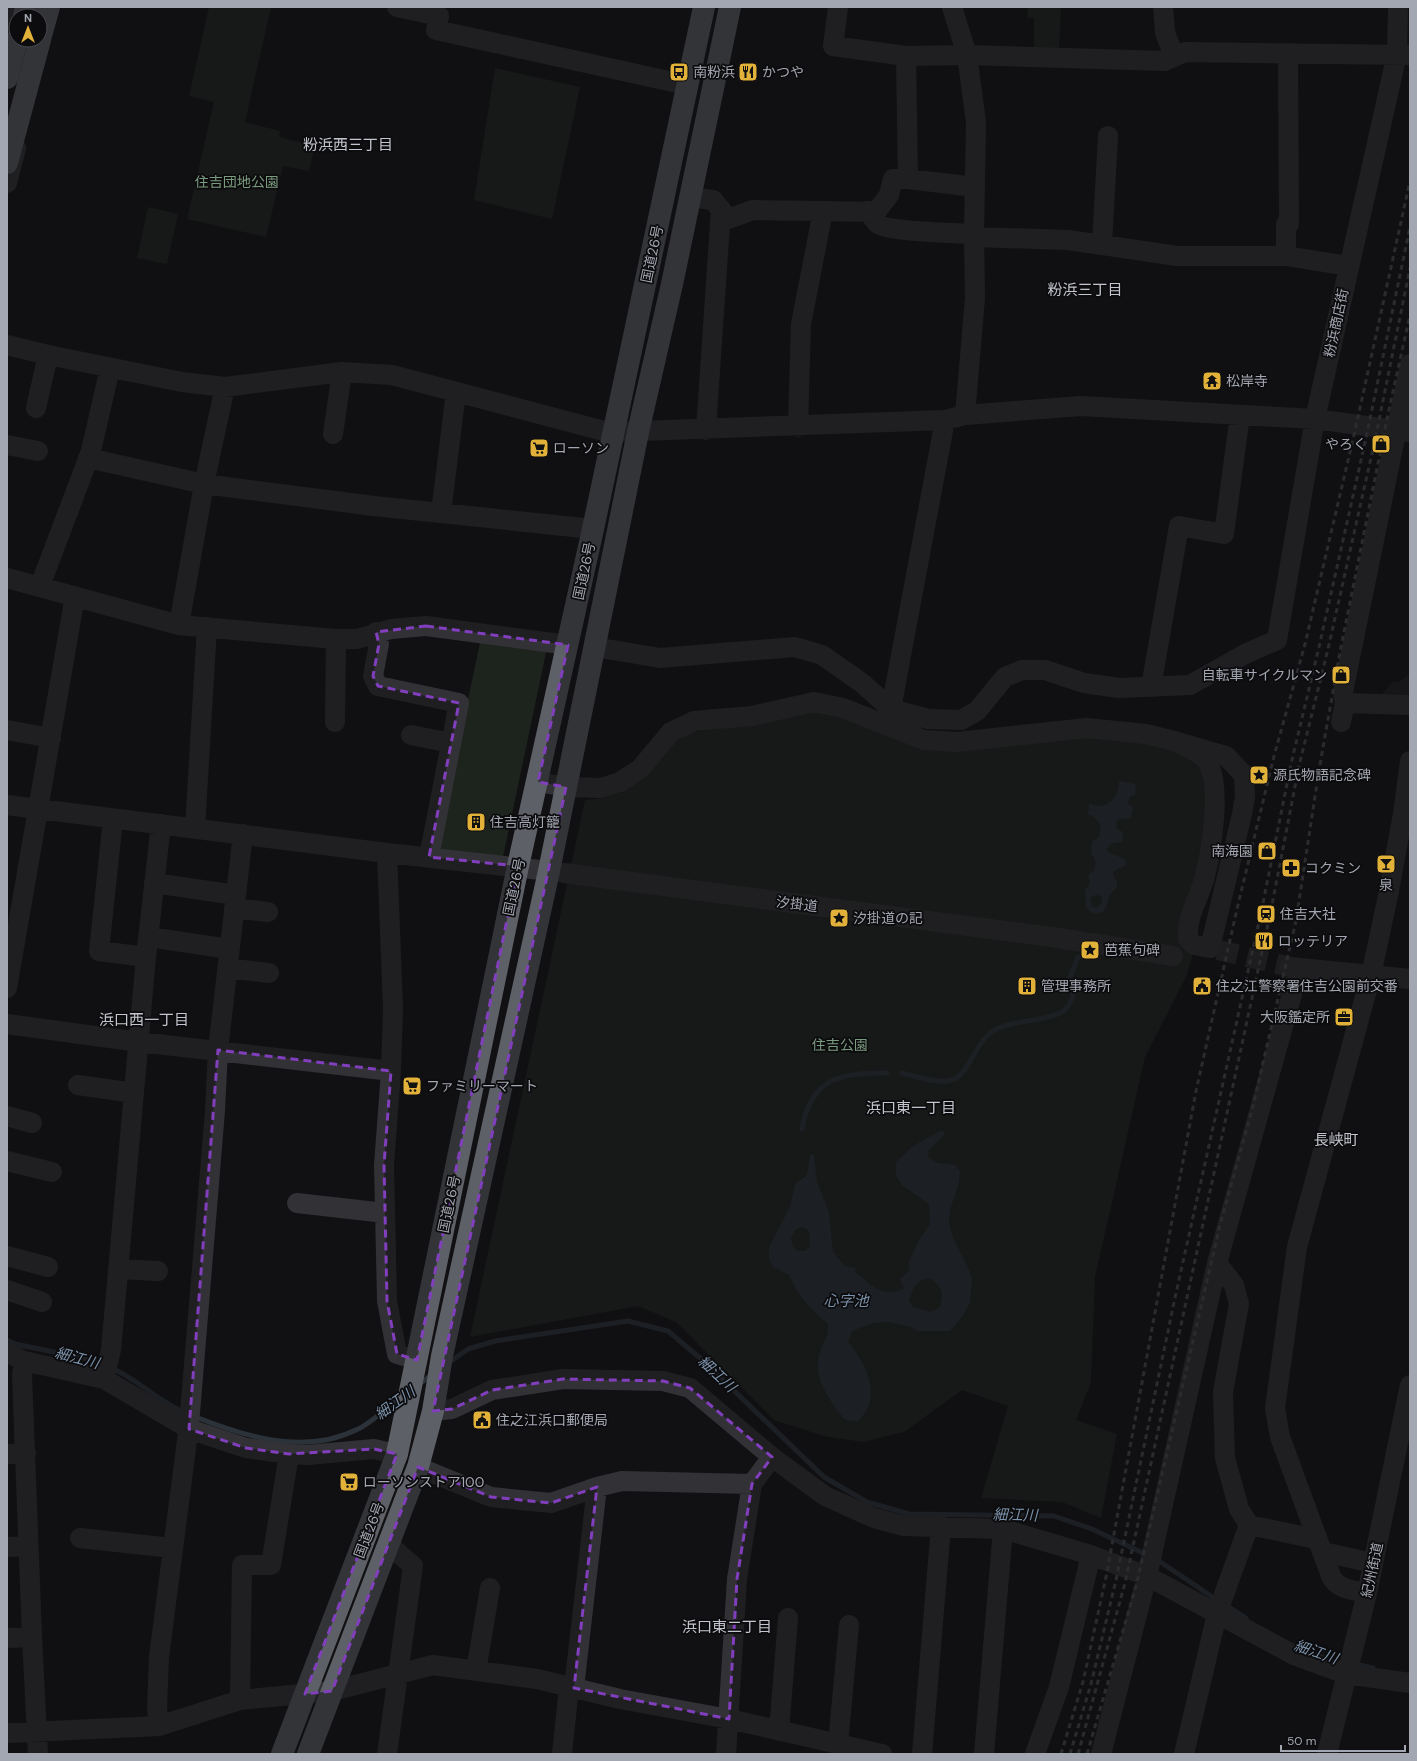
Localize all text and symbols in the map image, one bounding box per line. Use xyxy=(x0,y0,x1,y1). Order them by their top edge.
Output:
north arrow xyxy=(8,8,48,48)
text: N xyxy=(24,11,32,25)
bus stop icon: 南粉浜 xyxy=(668,61,690,83)
restaurant icon: かつや xyxy=(737,61,759,83)
place label: 南粉浜 xyxy=(693,63,735,81)
place label: かつや xyxy=(762,63,804,81)
district label: 粉浜西三丁目 xyxy=(303,135,393,155)
park label: 住吉団地公園 xyxy=(195,173,279,191)
street label: 国道26号 xyxy=(637,223,667,285)
district label: 粉浜三丁目 xyxy=(1047,280,1123,300)
street label: 粉浜商店街 xyxy=(1320,287,1352,359)
temple icon: 松岸寺 xyxy=(1201,370,1223,392)
place label: 松岸寺 xyxy=(1226,372,1268,390)
shop icon: やろく xyxy=(1370,433,1392,455)
place label: やろく xyxy=(1325,435,1367,453)
supermarket icon: ローソン xyxy=(528,437,550,459)
place label: ローソン xyxy=(553,439,609,457)
street label: 国道26号 xyxy=(569,540,599,602)
shop icon: 自転車サイクルマン xyxy=(1330,664,1352,686)
place label: 自転車サイクルマン xyxy=(1202,666,1327,684)
place icon: 源氏物語記念碑 xyxy=(1248,764,1270,786)
place label: 源氏物語記念碑 xyxy=(1273,766,1371,784)
building icon: 住吉高灯籠 xyxy=(465,811,487,833)
place label: 住吉高灯籠 xyxy=(490,813,560,831)
shop icon: 南海園 xyxy=(1256,840,1278,862)
place label: 南海園 xyxy=(1211,842,1253,860)
bar icon: 泉 xyxy=(1375,853,1397,875)
street label: 国道26号 xyxy=(499,856,529,918)
pharmacy icon: コクミン xyxy=(1280,857,1302,879)
place label: コクミン xyxy=(1305,859,1361,877)
place label: 泉 xyxy=(1379,876,1393,894)
street label: 汐掛道 xyxy=(775,893,819,915)
station icon: 住吉大社 xyxy=(1255,903,1277,925)
place label: 住吉大社 xyxy=(1280,905,1336,923)
place icon: 汐掛道の記 xyxy=(828,907,850,929)
place label: 汐掛道の記 xyxy=(853,909,923,927)
restaurant icon: ロッテリア xyxy=(1253,930,1275,952)
place label: ロッテリア xyxy=(1278,932,1348,950)
place icon: 芭蕉句碑 xyxy=(1079,939,1101,961)
place label: 芭蕉句碑 xyxy=(1104,941,1160,959)
building icon: 管理事務所 xyxy=(1016,975,1038,997)
public building icon: 住之江警察署住吉公園前交番 xyxy=(1191,975,1213,997)
place label: 管理事務所 xyxy=(1041,977,1111,995)
place label: 住之江警察署住吉公園前交番 xyxy=(1216,977,1398,995)
office icon: 大阪鑑定所 xyxy=(1333,1006,1355,1028)
place label: 大阪鑑定所 xyxy=(1260,1008,1330,1026)
district label: 浜口西一丁目 xyxy=(99,1010,189,1030)
park label: 住吉公園 xyxy=(812,1036,868,1054)
supermarket icon: ファミリーマート xyxy=(401,1075,423,1097)
place label: ファミリーマート xyxy=(426,1077,538,1095)
district label: 浜口東一丁目 xyxy=(866,1098,956,1118)
district label: 長峡町 xyxy=(1313,1130,1359,1150)
street label: 国道26号 xyxy=(434,1173,464,1235)
water label: 心字池 xyxy=(823,1291,870,1311)
water label: 細江川 xyxy=(53,1343,103,1374)
water label: 細江川 xyxy=(694,1351,742,1398)
water label: 細江川 xyxy=(371,1381,421,1424)
public building icon: 住之江浜口郵便局 xyxy=(471,1409,493,1431)
place label: 住之江浜口郵便局 xyxy=(496,1411,608,1429)
supermarket icon: ローソンストア100 xyxy=(338,1471,360,1493)
place label: ローソンストア100 xyxy=(363,1473,484,1491)
street label: 国道26号 xyxy=(350,1499,388,1561)
water label: 細江川 xyxy=(992,1505,1040,1525)
street label: 紀州街道 xyxy=(1357,1541,1387,1599)
district label: 浜口東二丁目 xyxy=(682,1617,772,1637)
water label: 細江川 xyxy=(1291,1635,1342,1669)
scale bar xyxy=(1281,1727,1405,1753)
text: 50 m xyxy=(1287,1733,1316,1749)

